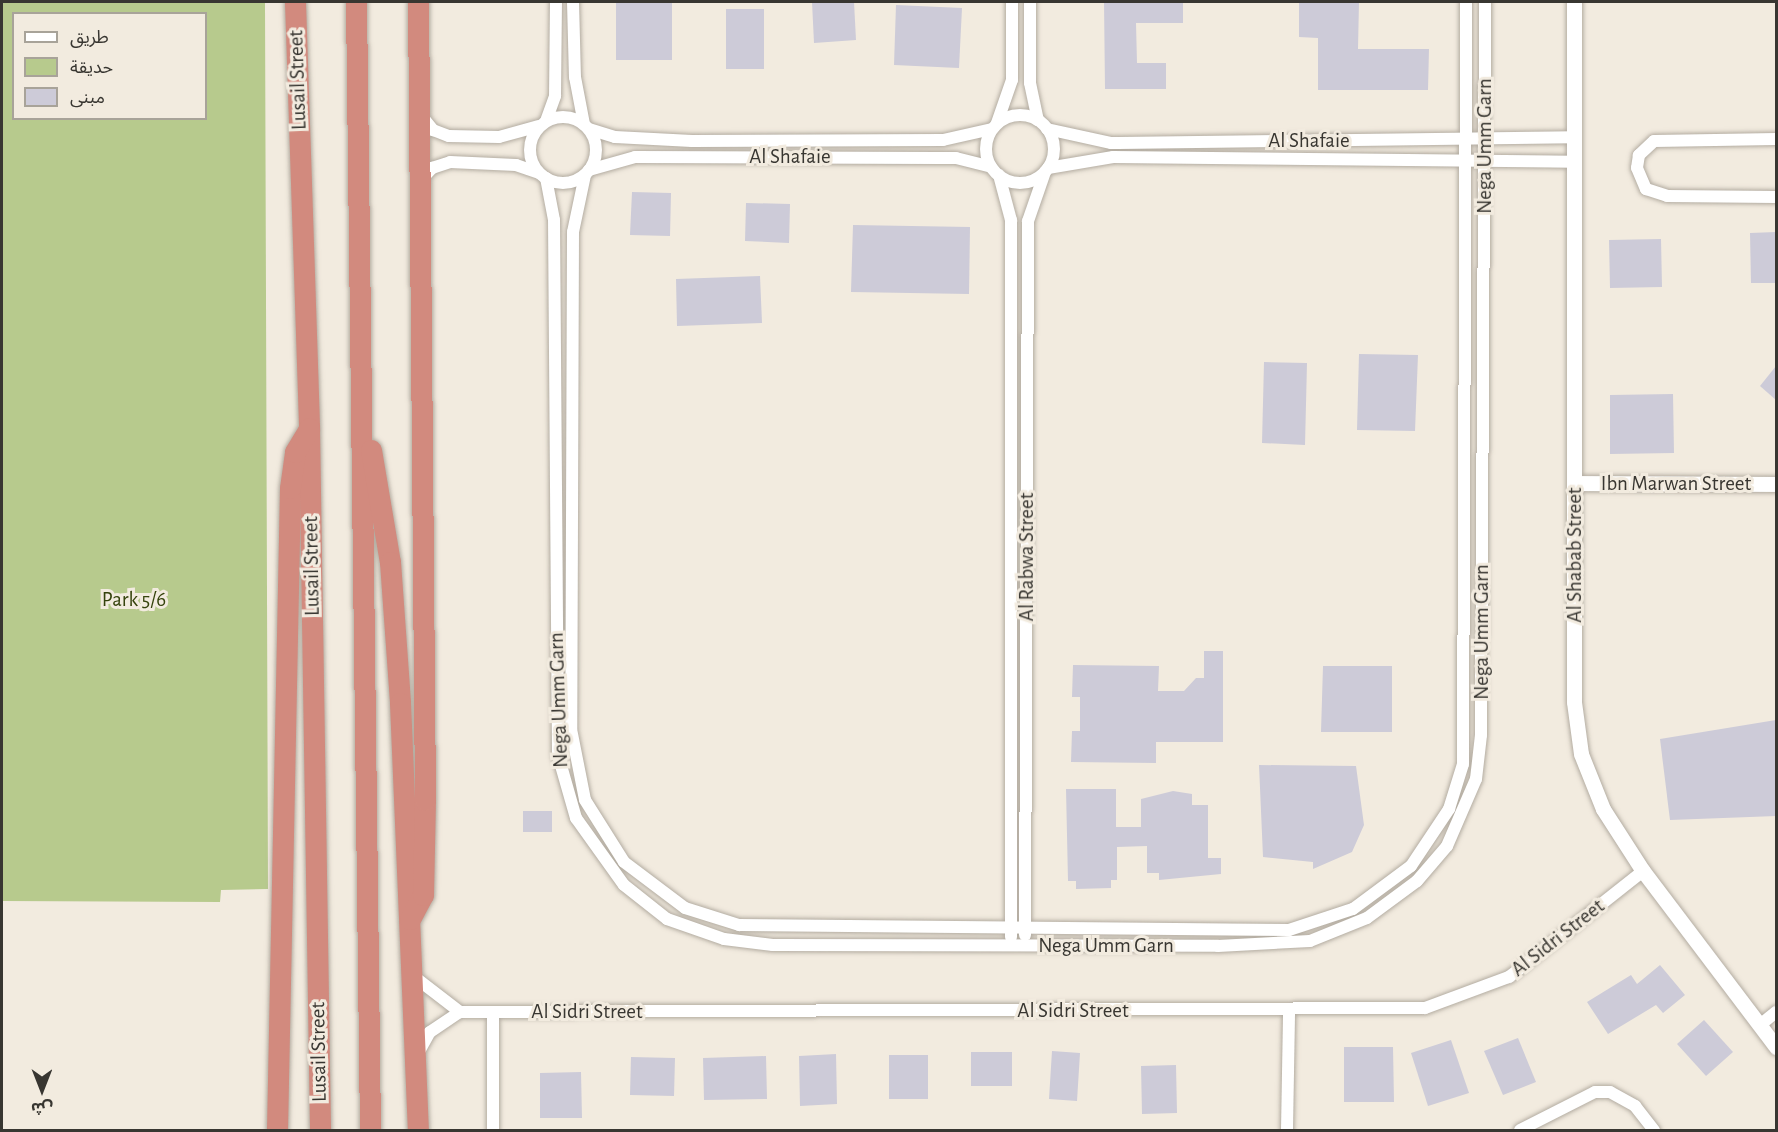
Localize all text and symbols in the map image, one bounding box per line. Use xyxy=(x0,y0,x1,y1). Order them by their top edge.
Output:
legend xyxy=(12,12,207,120)
text: طريق xyxy=(70,29,109,47)
street label: Lusail Street xyxy=(284,30,312,130)
text: حديقة xyxy=(70,59,113,77)
street label: Nega Umm Garn xyxy=(1472,78,1498,214)
text: مبنى xyxy=(70,89,105,107)
street label: Al Shafaie xyxy=(1268,128,1350,154)
street label: Al Shafaie xyxy=(749,144,831,170)
street label: Ibn Marwan Street xyxy=(1601,471,1751,497)
street label: Al Shabab Street xyxy=(1562,487,1588,623)
street label: Al Rabwa Street xyxy=(1014,493,1040,621)
street label: Lusail Street xyxy=(299,516,325,616)
street label: Nega Umm Garn xyxy=(1469,564,1495,700)
park label: Park 5/6 xyxy=(102,587,166,613)
street label: Nega Umm Garn xyxy=(544,632,574,768)
street label: Al Sidri Street xyxy=(1506,894,1610,982)
street label: Nega Umm Garn xyxy=(1038,933,1174,959)
street label: Al Sidri Street xyxy=(1017,998,1129,1024)
street label: Al Sidri Street xyxy=(531,999,643,1025)
street label: Lusail Street xyxy=(306,1002,332,1102)
north arrow xyxy=(12,1060,72,1120)
text: ش xyxy=(31,1100,53,1116)

